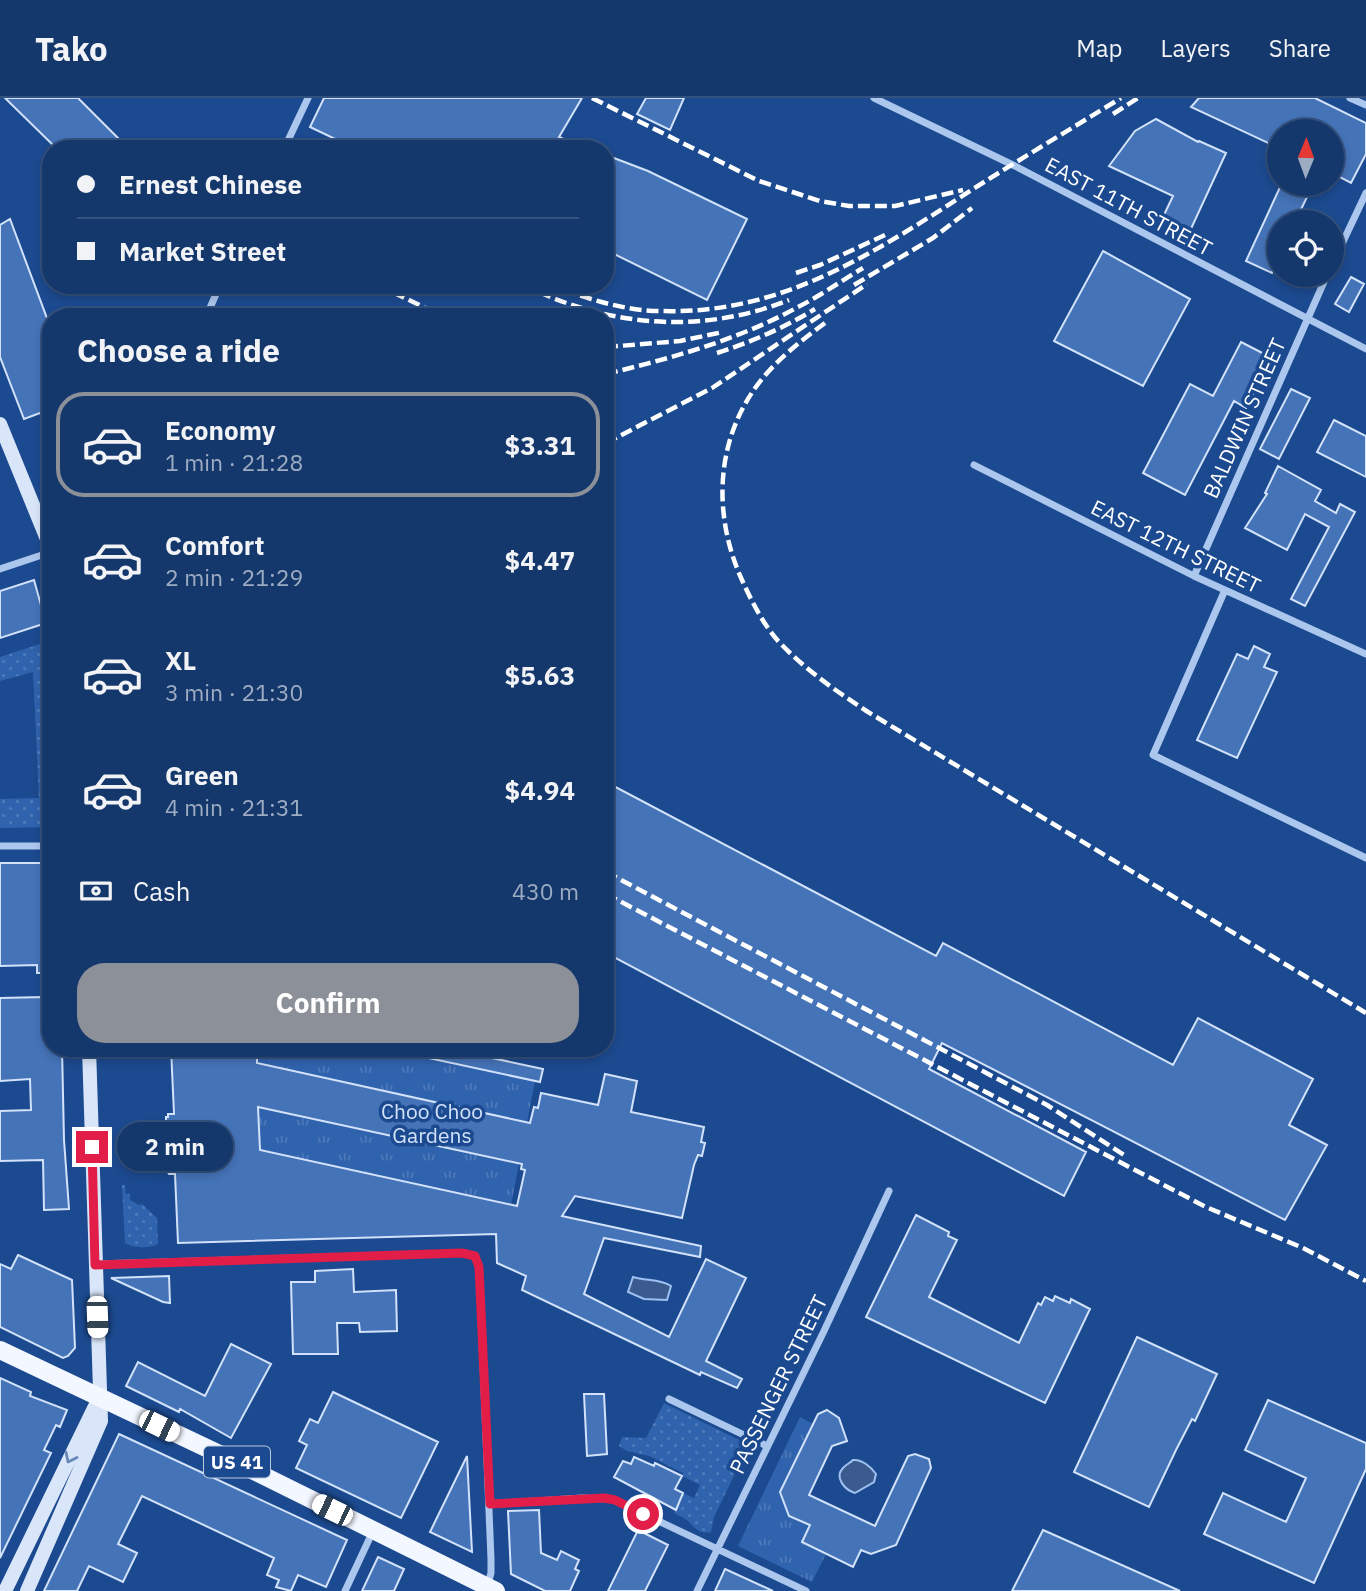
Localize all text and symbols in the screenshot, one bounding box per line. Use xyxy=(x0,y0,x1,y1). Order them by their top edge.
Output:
text: Tako xyxy=(35,27,108,70)
text: Map xyxy=(1076,32,1123,64)
text: Layers xyxy=(1161,32,1231,64)
text: Share xyxy=(1269,32,1331,64)
north arrow xyxy=(1267,119,1344,196)
map controls xyxy=(1267,119,1344,287)
street label: EAST 11TH STREET xyxy=(1041,150,1217,262)
text: Ernest Chinese xyxy=(119,167,302,201)
button: locate xyxy=(1267,210,1344,287)
text: Market Street xyxy=(119,234,286,268)
text: Choose a ride xyxy=(77,329,280,371)
street label: BALDWIN STREET xyxy=(1196,334,1292,502)
icon: car xyxy=(81,413,144,476)
text: Economy xyxy=(165,413,276,447)
text: $3.31 xyxy=(505,428,575,462)
text: 1 min · 21:28 xyxy=(165,447,303,477)
street label: EAST 12TH STREET xyxy=(1086,493,1266,599)
icon: car xyxy=(81,528,144,591)
text: Comfort xyxy=(165,528,264,562)
text: $4.47 xyxy=(505,543,575,577)
text: 2 min · 21:29 xyxy=(165,562,303,592)
icon: car xyxy=(81,643,144,706)
text: XL xyxy=(165,643,196,677)
text: $5.63 xyxy=(505,658,575,692)
text: 3 min · 21:30 xyxy=(165,677,303,707)
icon: car xyxy=(81,758,144,821)
text: Green xyxy=(165,758,239,792)
text: $4.94 xyxy=(505,773,575,807)
text: 4 min · 21:31 xyxy=(165,792,303,822)
icon: cash xyxy=(77,872,115,910)
text: Cash xyxy=(133,874,190,908)
text: 430 m xyxy=(512,876,579,906)
button: Confirm xyxy=(77,963,579,1043)
park label: Choo Choo Gardens xyxy=(381,1097,483,1149)
callout: 2 min xyxy=(116,1122,232,1172)
route end xyxy=(76,1131,108,1163)
text: 2 min xyxy=(145,1131,205,1161)
street label: PASSENGER STREET xyxy=(723,1290,833,1478)
car xyxy=(86,1296,109,1338)
car xyxy=(136,1407,183,1445)
road number: US 41 xyxy=(204,1446,270,1478)
one-way arrow xyxy=(64,1451,78,1463)
car xyxy=(309,1491,356,1529)
route start xyxy=(627,1498,659,1530)

